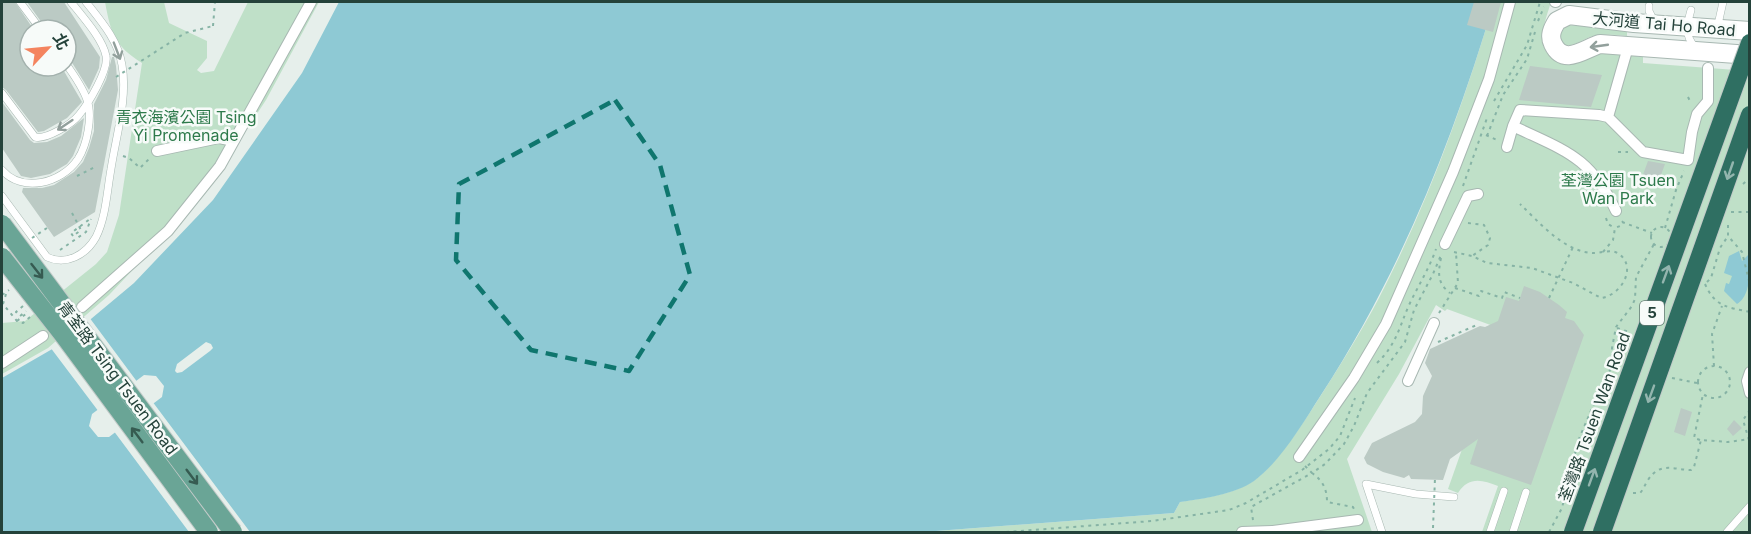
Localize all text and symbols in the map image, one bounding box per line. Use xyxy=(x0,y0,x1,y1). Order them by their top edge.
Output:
street label: 大河道 Tai Ho Road xyxy=(1592,8,1736,40)
north arrow xyxy=(18,18,78,78)
text: 北 xyxy=(49,30,74,53)
one-way arrow xyxy=(113,41,124,59)
one-way arrow xyxy=(1590,41,1609,52)
park label: 青衣海濱公園 Tsing Yi Promenade xyxy=(115,107,257,145)
one-way arrow xyxy=(57,119,73,131)
one-way arrow xyxy=(1724,161,1735,179)
park label: 荃灣公園 Tsuen Wan Park xyxy=(1561,170,1675,208)
one-way arrow xyxy=(30,262,43,278)
one-way arrow xyxy=(1661,265,1672,284)
street label: 青荃路 Tsing Tsuen Road xyxy=(54,297,182,459)
road number: 5 xyxy=(1640,301,1664,325)
street label: 荃灣路 Tsuen Wan Road xyxy=(1554,329,1634,505)
one-way arrow xyxy=(1645,384,1656,403)
one-way arrow xyxy=(131,427,143,443)
one-way arrow xyxy=(185,468,198,484)
one-way arrow xyxy=(1588,469,1599,487)

